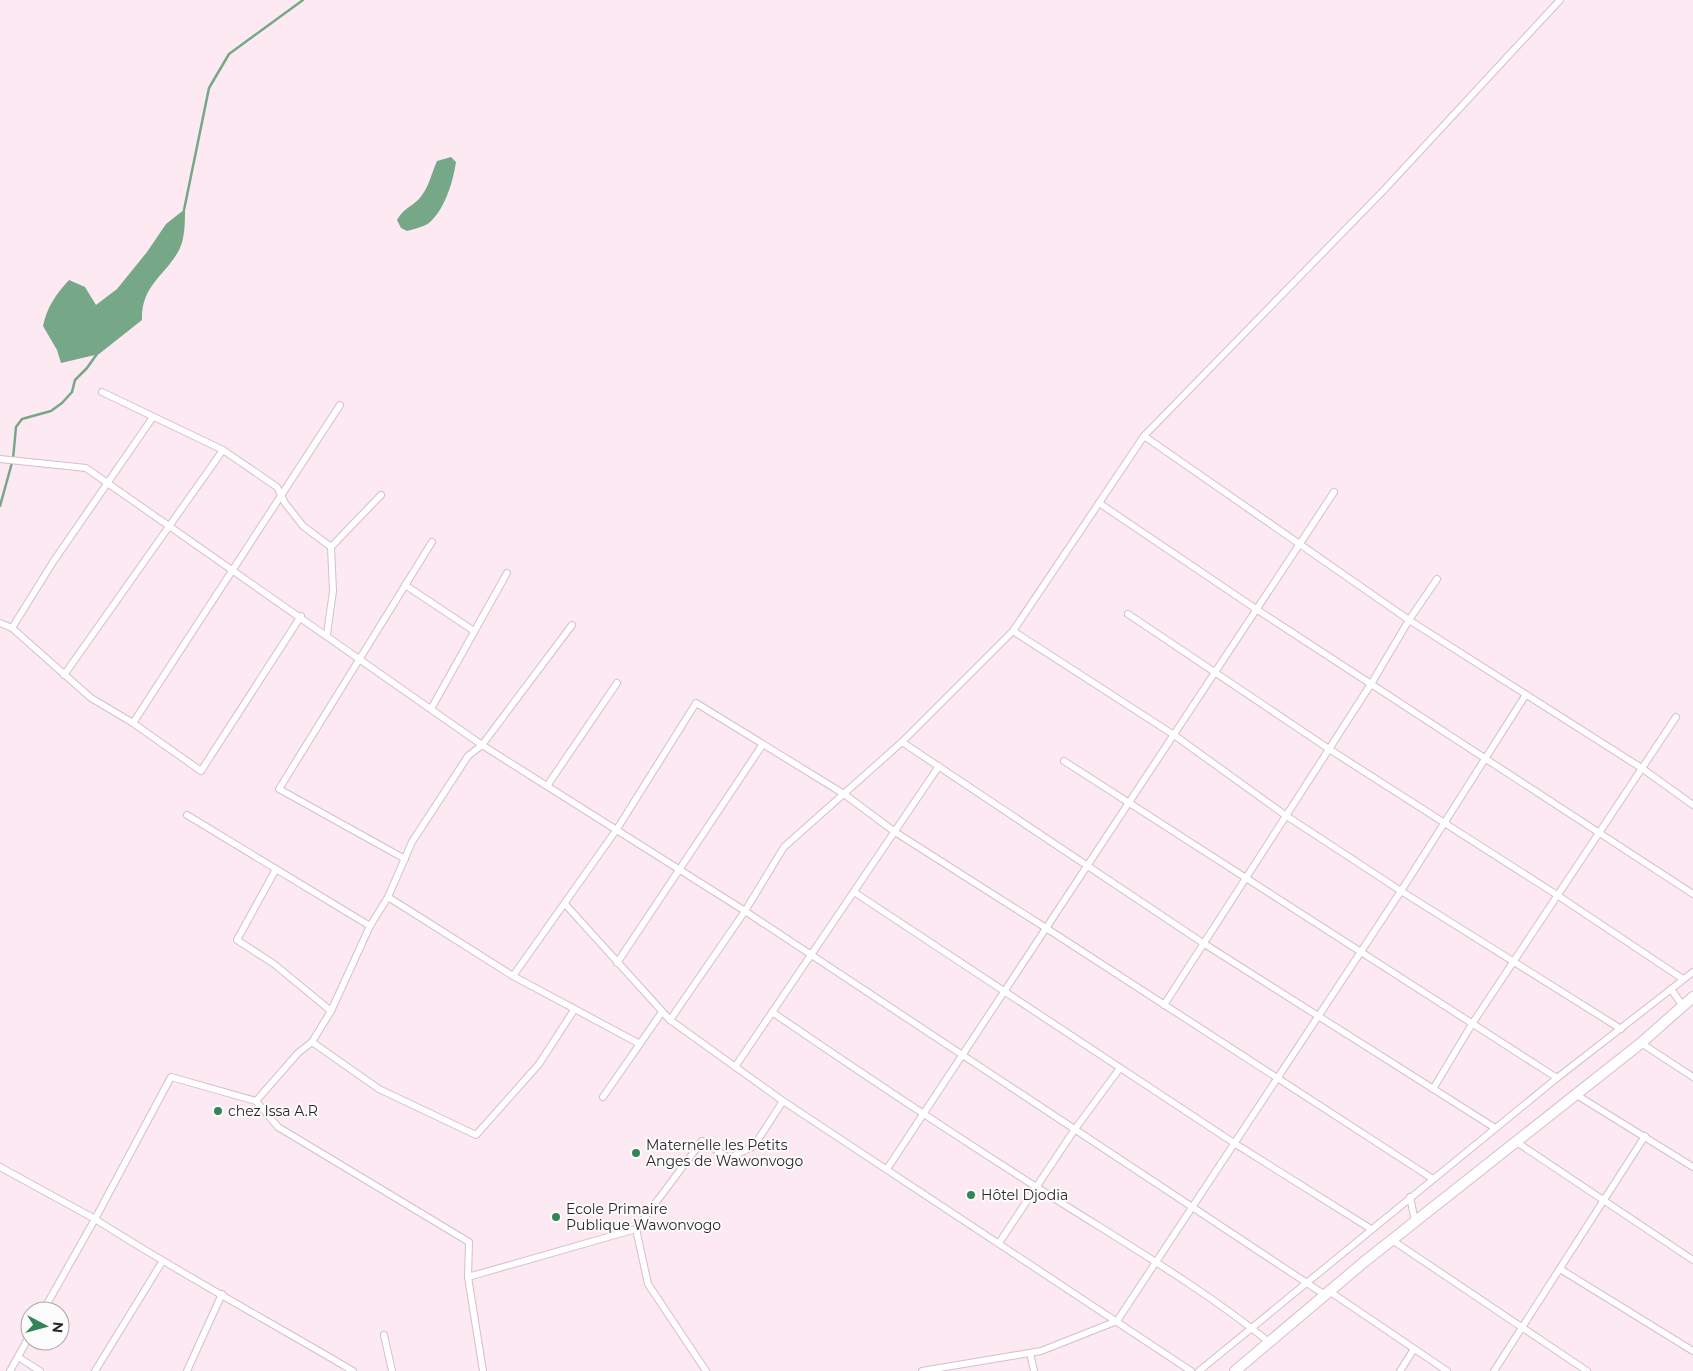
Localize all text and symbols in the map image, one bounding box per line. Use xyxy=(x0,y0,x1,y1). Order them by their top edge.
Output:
place label: chez Issa A.R xyxy=(228,1102,318,1120)
marker: chez Issa A.R xyxy=(212,1105,224,1117)
place label: Maternelle les Petits Anges de Wawonvogo xyxy=(646,1136,804,1170)
marker: Maternelle les Petits Anges de Wawonvogo xyxy=(630,1147,642,1159)
place label: Hôtel Djodia xyxy=(981,1186,1068,1204)
marker: Hôtel Djodia xyxy=(965,1189,977,1201)
place label: Ecole Primaire Publique Wawonvogo xyxy=(566,1200,721,1234)
marker: Ecole Primaire Publique Wawonvogo xyxy=(550,1211,562,1223)
north arrow xyxy=(20,1301,70,1351)
text: N xyxy=(48,1321,67,1334)

